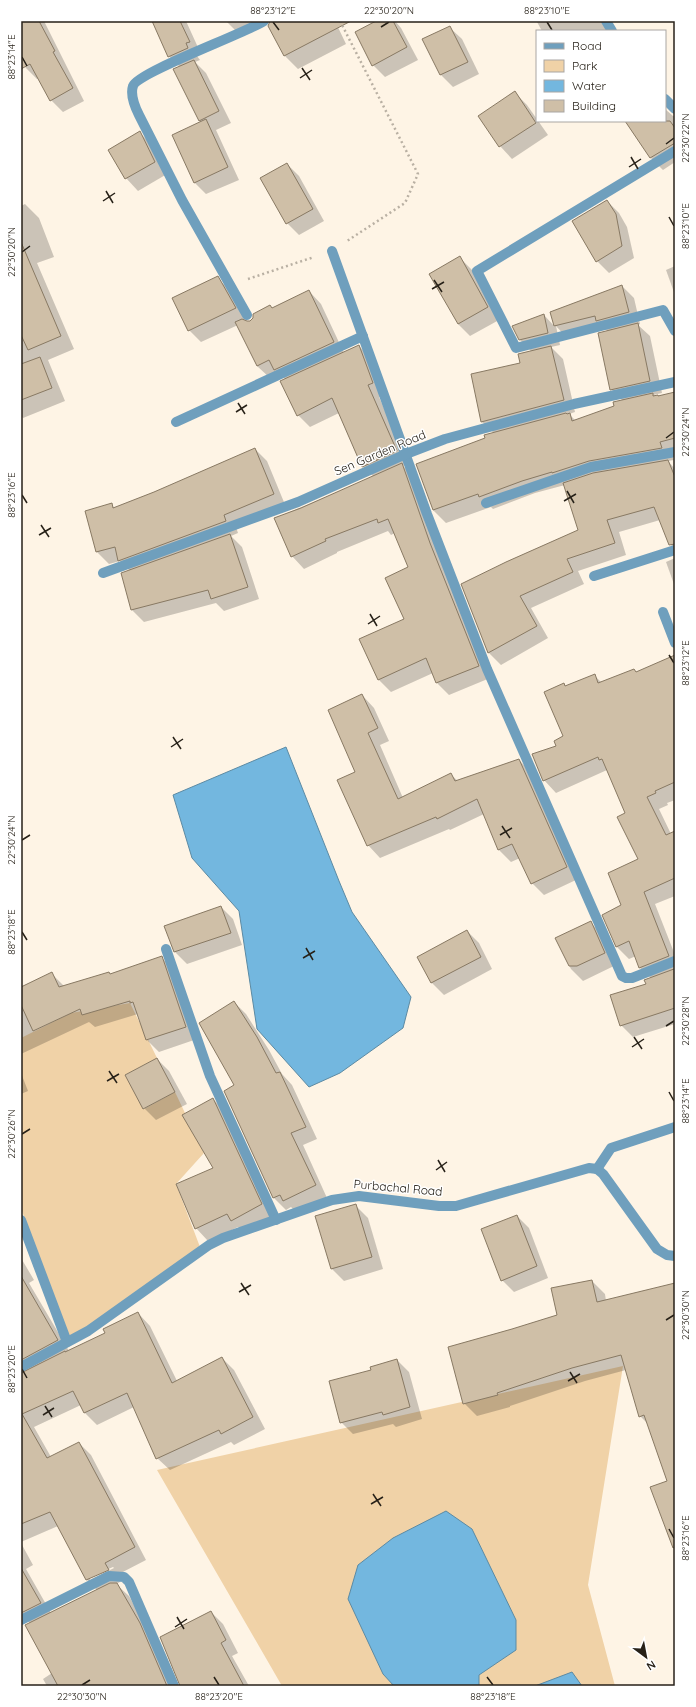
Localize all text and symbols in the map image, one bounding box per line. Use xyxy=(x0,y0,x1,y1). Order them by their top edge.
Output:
text: 88°23'12"E xyxy=(250,4,296,17)
text: 22°30'20"N xyxy=(364,4,414,17)
text: 88°23'10"E xyxy=(524,4,570,17)
legend xyxy=(536,30,666,122)
text: 88°23'14"E xyxy=(5,34,18,80)
text: Road xyxy=(572,38,602,53)
text: Park xyxy=(572,58,597,73)
text: Water xyxy=(572,78,607,93)
text: Building xyxy=(572,98,616,113)
text: 22°30'22"N xyxy=(679,113,692,163)
text: 88°23'10"E xyxy=(679,203,692,249)
text: 22°30'20"N xyxy=(5,227,18,277)
text: 22°30'24"N xyxy=(679,407,692,457)
street label: Sen Garden Road xyxy=(332,427,428,479)
text: 88°23'16"E xyxy=(5,472,18,518)
text: 88°23'12"E xyxy=(679,640,692,686)
text: 22°30'24"N xyxy=(5,815,18,865)
text: 88°23'18"E xyxy=(5,909,18,955)
text: 22°30'28"N xyxy=(679,996,692,1046)
text: 88°23'14"E xyxy=(679,1078,692,1124)
text: 22°30'26"N xyxy=(5,1109,18,1159)
street label: Purbachal Road xyxy=(353,1176,443,1199)
text: 22°30'30"N xyxy=(679,1290,692,1340)
text: 88°23'20"E xyxy=(5,1345,18,1393)
text: 88°23'16"E xyxy=(679,1515,692,1561)
north arrow xyxy=(626,1637,666,1677)
text: N xyxy=(644,1657,658,1674)
text: 22°30'30"N xyxy=(57,1690,107,1703)
text: 88°23'20"E xyxy=(195,1690,243,1703)
text: 88°23'18"E xyxy=(470,1690,516,1703)

